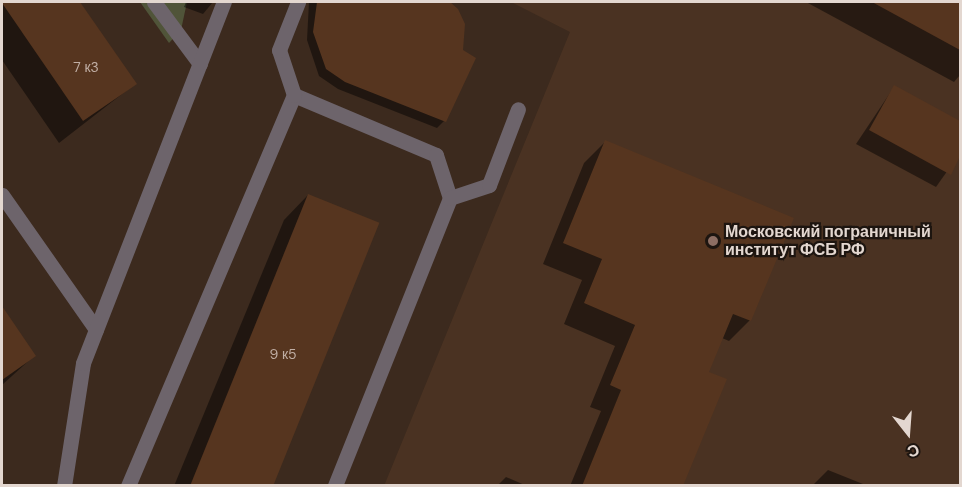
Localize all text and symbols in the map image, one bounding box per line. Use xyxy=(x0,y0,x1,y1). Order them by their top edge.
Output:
house number: 7 к3 xyxy=(73,59,99,75)
place label: Московский пограничный институт ФСБ РФ xyxy=(725,222,931,260)
marker: Московский пограничный институт ФСБ РФ xyxy=(706,234,720,248)
house number: 9 к5 xyxy=(269,346,297,362)
north arrow xyxy=(878,403,938,463)
text: С xyxy=(905,439,922,462)

